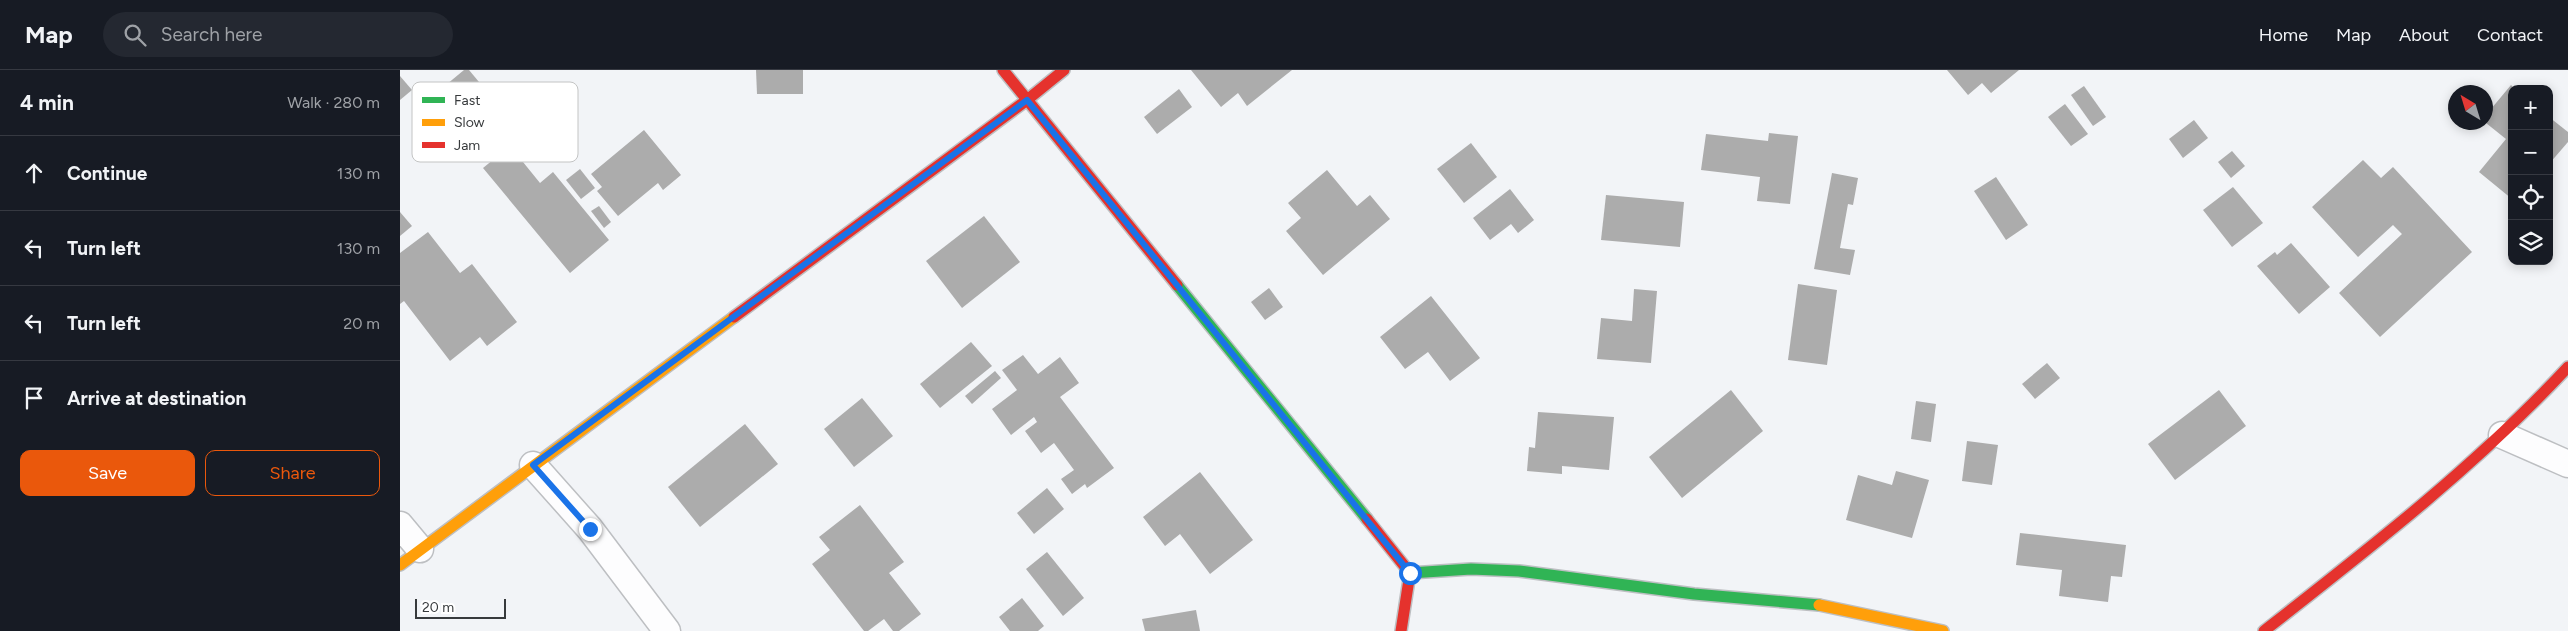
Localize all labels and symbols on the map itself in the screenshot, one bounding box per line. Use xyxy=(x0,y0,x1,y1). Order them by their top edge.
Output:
legend xyxy=(412,82,578,162)
north arrow xyxy=(2448,85,2493,130)
text: Fast xyxy=(454,92,480,109)
text: Slow xyxy=(454,114,485,131)
text: Jam xyxy=(454,137,480,154)
route end xyxy=(579,518,602,541)
route start xyxy=(1399,562,1422,585)
scale bar xyxy=(415,596,506,619)

